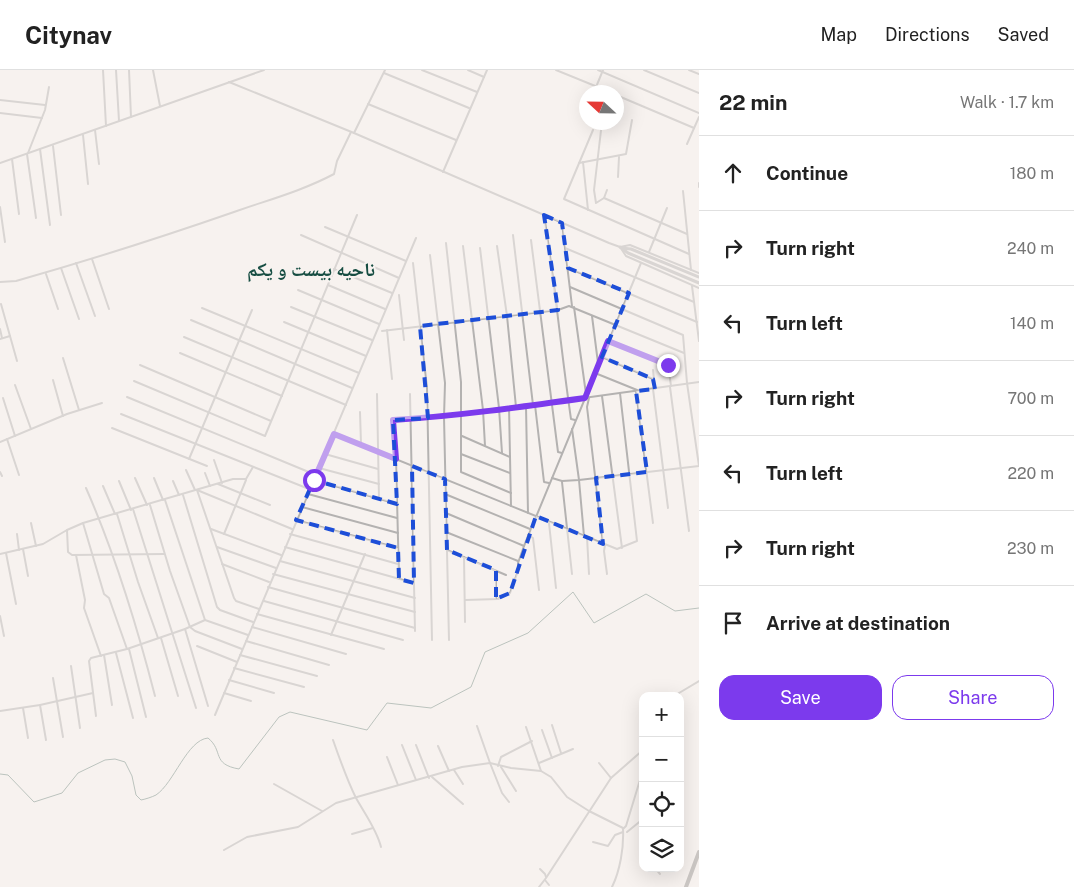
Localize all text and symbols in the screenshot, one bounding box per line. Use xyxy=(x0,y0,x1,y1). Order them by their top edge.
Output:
text: Citynav xyxy=(25,21,112,49)
text: Map xyxy=(820,24,857,45)
text: Directions xyxy=(885,24,970,45)
text: Saved xyxy=(998,24,1049,45)
north arrow xyxy=(579,85,624,130)
text: 22 min xyxy=(719,90,787,115)
text: Walk · 1.7 km xyxy=(960,93,1054,112)
icon: ahead xyxy=(719,159,747,187)
text: Continue xyxy=(766,162,848,184)
text: 180 m xyxy=(1010,164,1054,183)
icon: right xyxy=(719,234,747,262)
text: Turn right xyxy=(766,237,855,259)
text: 240 m xyxy=(1007,239,1054,258)
district label: ناحیه بیست و یکم xyxy=(247,258,375,282)
icon: left xyxy=(719,309,747,337)
text: Turn left xyxy=(766,312,843,334)
text: 140 m xyxy=(1010,314,1054,333)
route end xyxy=(657,354,680,377)
icon: right xyxy=(719,384,747,412)
text: Turn right xyxy=(766,387,855,409)
text: 700 m xyxy=(1008,389,1054,408)
icon: left xyxy=(719,459,747,487)
text: Turn left xyxy=(766,462,843,484)
text: 220 m xyxy=(1007,464,1054,483)
route start xyxy=(303,469,326,492)
icon: right xyxy=(719,534,747,562)
text: Turn right xyxy=(766,537,855,559)
text: 230 m xyxy=(1007,539,1054,558)
icon: arrive xyxy=(719,609,747,637)
text: Arrive at destination xyxy=(766,612,950,634)
button: Save xyxy=(719,675,882,720)
button: Share xyxy=(892,675,1054,720)
map controls xyxy=(639,692,684,872)
button: + xyxy=(639,692,684,737)
button: − xyxy=(639,737,684,782)
button: locate xyxy=(639,782,684,827)
button: layers xyxy=(639,827,684,872)

